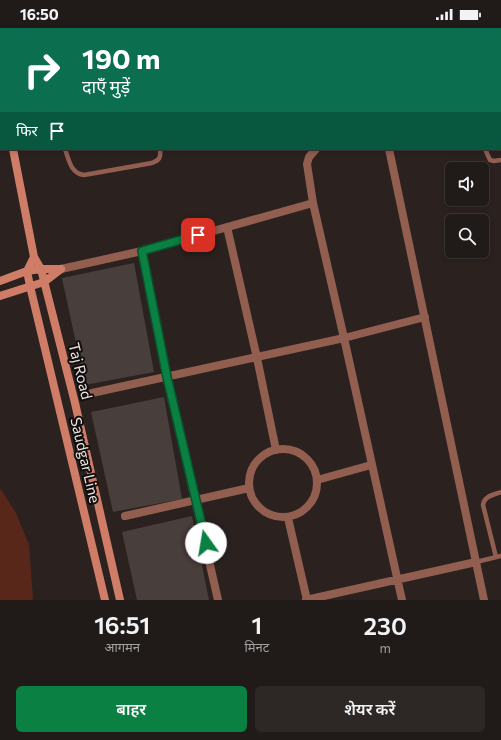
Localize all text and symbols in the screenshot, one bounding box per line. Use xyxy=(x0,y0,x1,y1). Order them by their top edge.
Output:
text: 16:50 xyxy=(20,5,59,23)
text: 190 m xyxy=(82,41,160,75)
icon: right xyxy=(16,44,68,96)
text: दाएँ मुड़ें xyxy=(82,75,130,97)
icon: arrive xyxy=(46,120,68,142)
text: फिर xyxy=(16,121,38,139)
map controls xyxy=(445,162,489,258)
button: sound xyxy=(445,162,489,206)
button: search xyxy=(445,214,489,258)
pin xyxy=(181,218,215,252)
icon: arrive xyxy=(187,224,209,246)
street label: Taj Road xyxy=(65,341,97,401)
street label: Saudgar Line xyxy=(67,415,105,505)
position arrow xyxy=(185,522,227,564)
text: 16:51 xyxy=(94,610,150,639)
text: 1 xyxy=(252,610,262,639)
text: 230 xyxy=(364,611,407,640)
text: आगमन xyxy=(104,639,140,655)
text: मिनट xyxy=(244,639,269,655)
text: m xyxy=(380,640,391,656)
button: बाहर xyxy=(16,686,247,732)
button: शेयर करें xyxy=(255,686,485,732)

